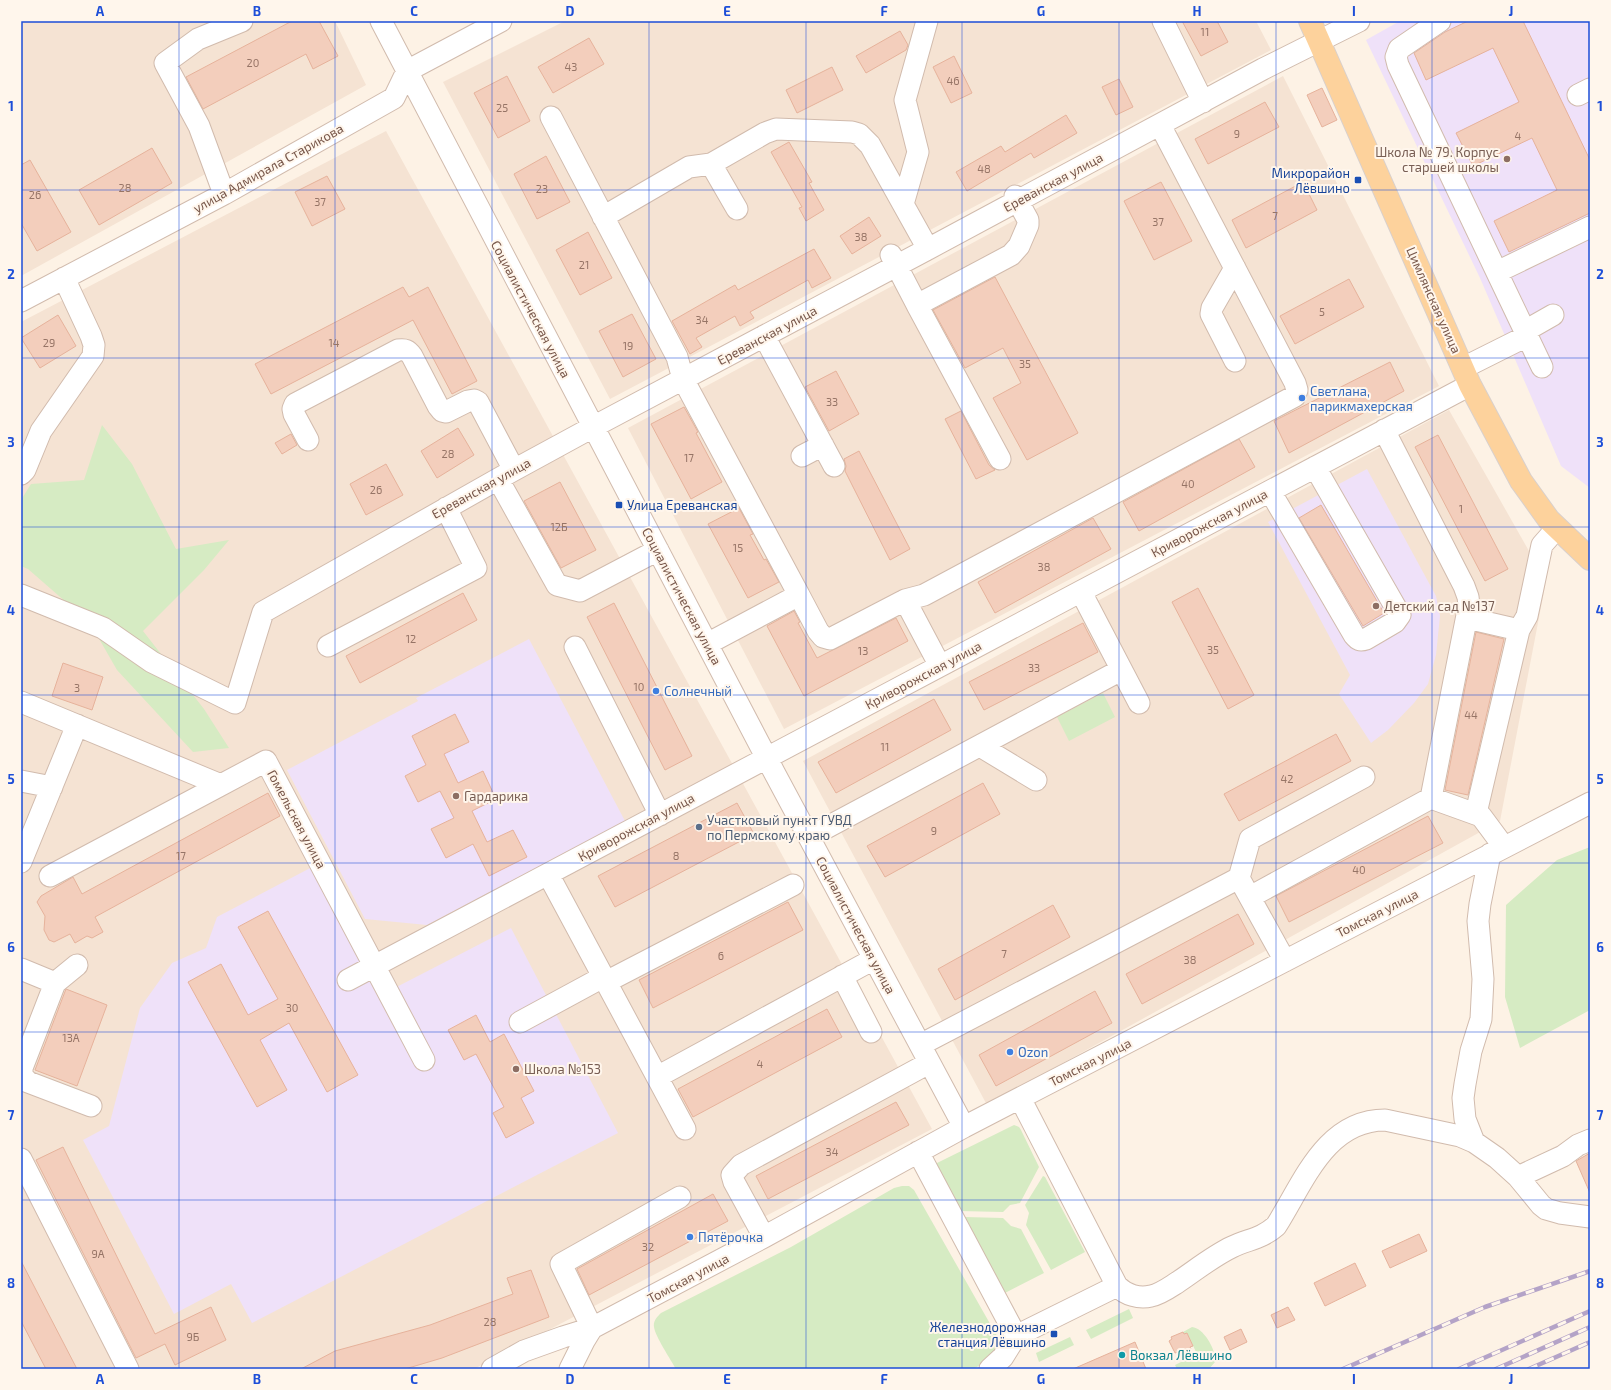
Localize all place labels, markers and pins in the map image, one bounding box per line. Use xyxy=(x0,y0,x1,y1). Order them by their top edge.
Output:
place label: Школа № 79. Корпус старшей школы xyxy=(1375,144,1499,175)
marker: Школа № 79. Корпус старшей школы xyxy=(1502,154,1512,164)
place label: Микрорайон Лёвшино xyxy=(1272,165,1350,196)
marker: Микрорайон Лёвшино xyxy=(1353,175,1363,185)
place label: Светлана, парикмахерская xyxy=(1310,383,1413,414)
marker: Светлана, парикмахерская xyxy=(1297,393,1307,403)
place label: Улица Ереванская xyxy=(627,497,738,513)
marker: Улица Ереванская xyxy=(614,500,624,510)
place label: Детский сад №137 xyxy=(1384,598,1495,614)
marker: Детский сад №137 xyxy=(1371,601,1381,611)
place label: Солнечный xyxy=(664,683,732,699)
marker: Солнечный xyxy=(651,686,661,696)
place label: Гардарика xyxy=(464,788,528,804)
marker: Гардарика xyxy=(451,791,461,801)
place label: Участковый пункт ГУВД по Пермскому краю xyxy=(707,812,852,843)
marker: Участковый пункт ГУВД по Пермскому краю xyxy=(694,822,704,832)
place label: Ozon xyxy=(1018,1044,1048,1060)
marker: Ozon xyxy=(1005,1047,1015,1057)
place label: Школа №153 xyxy=(524,1061,601,1077)
marker: Школа №153 xyxy=(511,1064,521,1074)
place label: Пятёрочка xyxy=(698,1229,763,1245)
marker: Пятёрочка xyxy=(685,1232,695,1242)
place label: Железнодорожная станция Лёвшино xyxy=(930,1319,1046,1350)
marker: Железнодорожная станция Лёвшино xyxy=(1049,1329,1059,1339)
place label: Вокзал Лёвшино xyxy=(1130,1347,1232,1363)
marker: Вокзал Лёвшино xyxy=(1117,1350,1127,1360)

